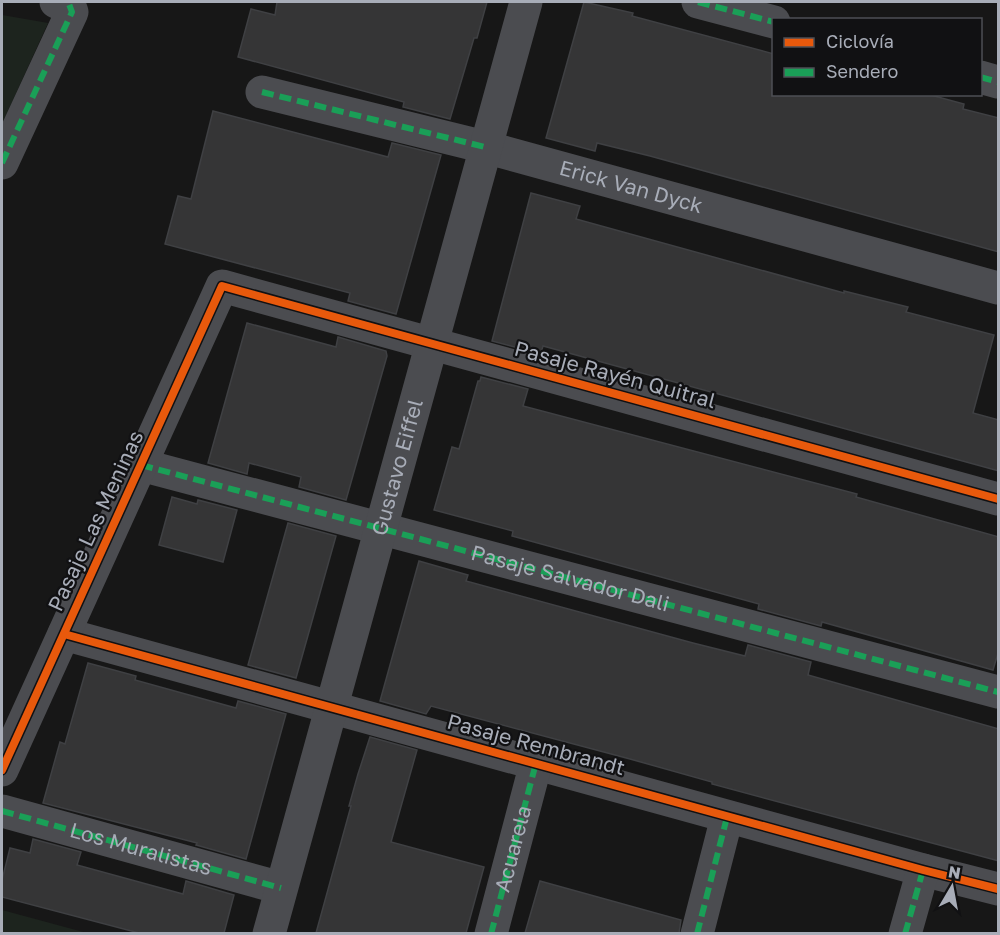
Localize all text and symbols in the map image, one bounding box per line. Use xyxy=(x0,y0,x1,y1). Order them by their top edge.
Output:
legend xyxy=(772,18,982,96)
text: Ciclovía xyxy=(826,30,894,52)
text: Sendero xyxy=(826,60,898,82)
street label: Erick Van Dyck xyxy=(557,154,706,218)
street label: Pasaje Rayén Quitral xyxy=(512,335,719,413)
street label: Gustavo Eiffel xyxy=(365,396,428,538)
street label: Pasaje Las Meninas xyxy=(42,426,148,615)
street label: Pasaje Salvador Dali xyxy=(468,539,672,616)
street label: Pasaje Rembrandt xyxy=(444,708,628,780)
street label: Acuarela xyxy=(489,802,536,895)
street label: Los Muralistas xyxy=(67,816,215,880)
north arrow xyxy=(922,857,982,917)
text: N xyxy=(947,861,962,883)

